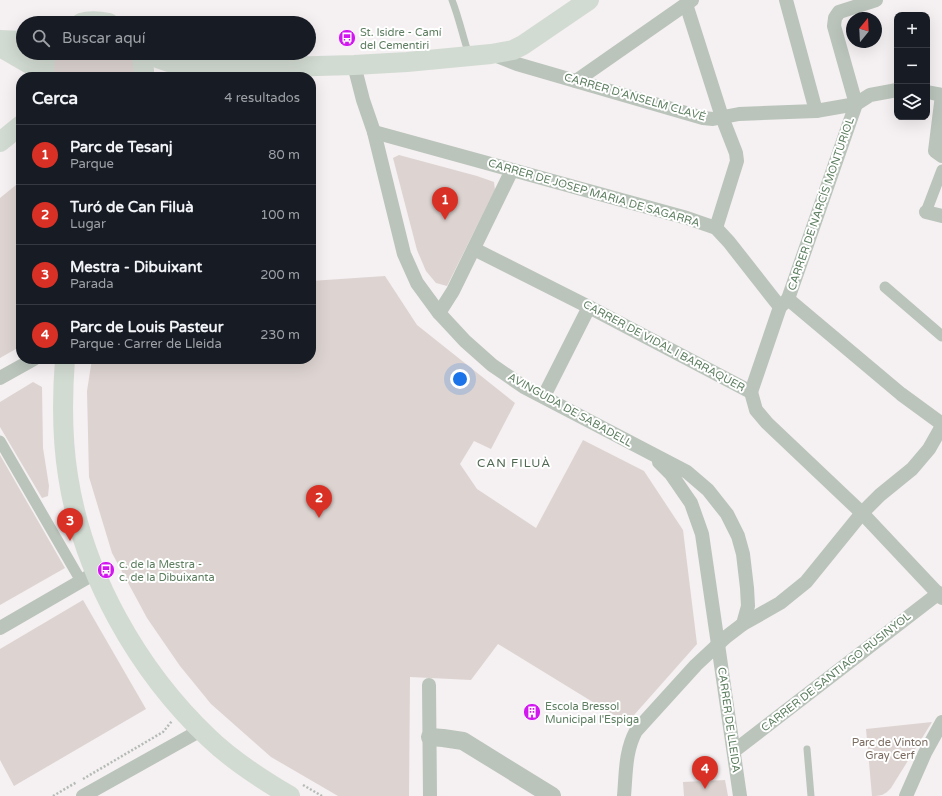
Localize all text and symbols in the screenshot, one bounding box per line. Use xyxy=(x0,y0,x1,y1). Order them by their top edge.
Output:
north arrow xyxy=(846,12,882,48)
map controls xyxy=(894,12,930,120)
button: + xyxy=(894,12,930,48)
search box xyxy=(16,16,316,60)
place label: St. Isidre - Camí del Cementiri xyxy=(360,26,442,52)
icon: search xyxy=(30,27,52,49)
bus stop icon: St. Isidre - Camí del Cementiri xyxy=(337,28,357,48)
text: Buscar aquí xyxy=(62,29,145,47)
button: − xyxy=(894,48,930,84)
street label: CARRER D'ANSELM CLAVÉ xyxy=(563,70,708,123)
button: layers xyxy=(894,84,930,120)
text: Cerca xyxy=(32,88,78,109)
text: 4 resultados xyxy=(224,90,300,106)
street label: CARRER DE NARCÍS MONTURIOL xyxy=(784,115,857,292)
text: Parc de Tesanj xyxy=(70,138,173,156)
text: 1 xyxy=(41,147,49,163)
text: 80 m xyxy=(268,147,300,163)
text: Parque xyxy=(70,156,114,172)
street label: CARRER DE JOSEP MARIA DE SAGARRA xyxy=(487,156,701,230)
pin: 1 xyxy=(432,187,458,220)
text: Turó de Can Filuà xyxy=(70,198,194,216)
text: 2 xyxy=(41,207,49,223)
text: 100 m xyxy=(260,207,300,223)
text: Lugar xyxy=(70,216,106,232)
text: Mestra - Dibuixant xyxy=(70,258,202,276)
text: 3 xyxy=(41,267,49,283)
text: 200 m xyxy=(260,267,300,283)
text: Parada xyxy=(70,276,114,292)
street label: CARRER DE VIDAL I BARRAQUER xyxy=(581,298,747,394)
text: Parc de Louis Pasteur xyxy=(70,318,223,336)
text: 4 xyxy=(41,327,49,343)
text: 230 m xyxy=(260,327,300,343)
text: Parque · Carrer de Lleida xyxy=(70,336,222,352)
your location xyxy=(450,369,470,389)
street label: AVINGUDA DE SABADELL xyxy=(506,370,635,450)
district label: CAN FILUÀ xyxy=(477,456,551,470)
pin: 2 xyxy=(306,485,332,518)
pin: 3 xyxy=(57,508,83,541)
place label: c. de la Mestra - c. de la Dibuixanta xyxy=(119,558,215,584)
bus stop icon: c. de la Mestra - c. de la Dibuixanta xyxy=(96,560,116,580)
street label: CARRER DE SANTIAGO RUSINYOL xyxy=(759,609,914,734)
street label: CARRER DE LLEIDA xyxy=(715,666,743,774)
place label: Escola Bressol Municipal l'Espiga xyxy=(545,700,639,726)
building icon: Escola Bressol Municipal l'Espiga xyxy=(522,702,542,722)
park label: Parc de Vinton Gray Cerf xyxy=(852,736,928,762)
pin: 4 xyxy=(692,756,718,789)

